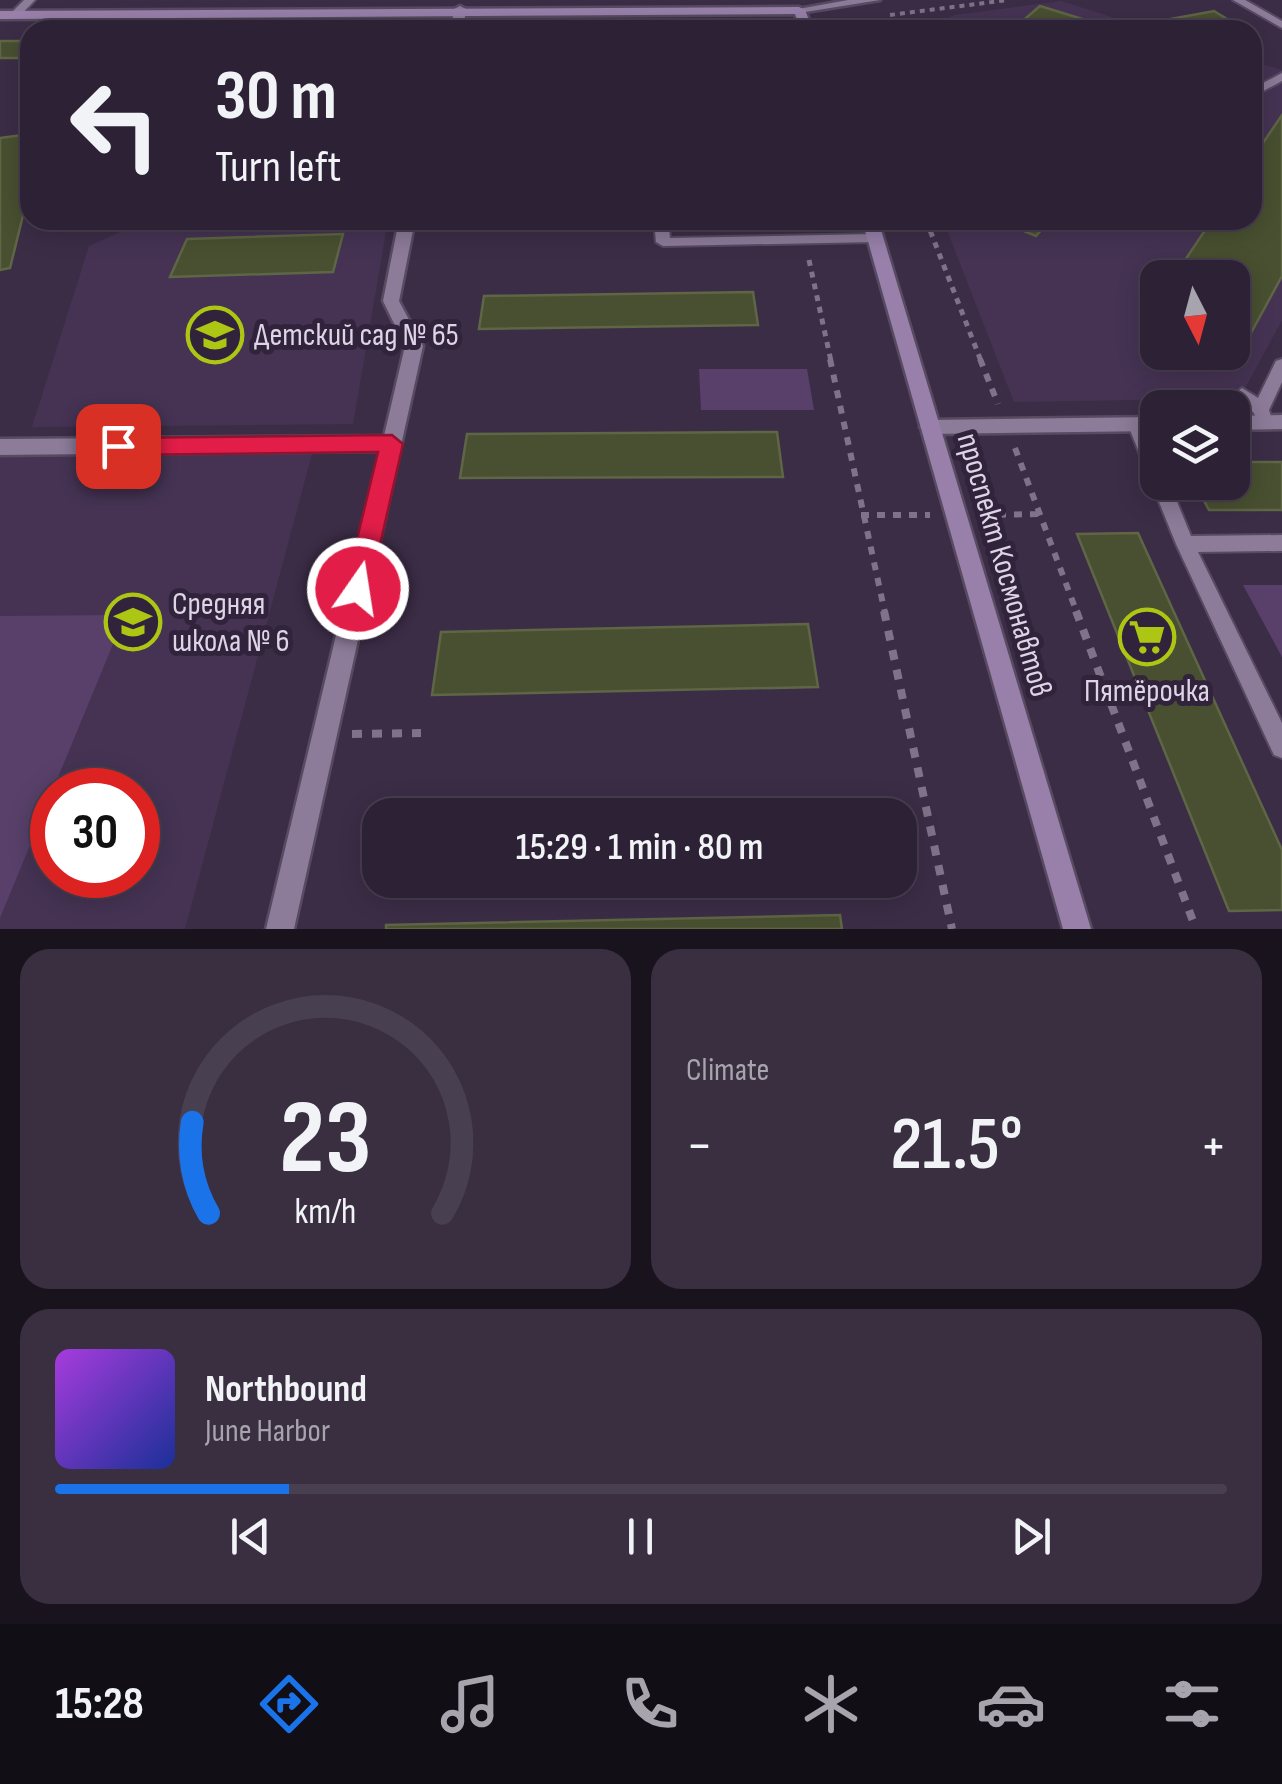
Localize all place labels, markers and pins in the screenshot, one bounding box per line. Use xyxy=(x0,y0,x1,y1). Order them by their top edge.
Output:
school or university icon: Детский сад № 65 xyxy=(185,305,245,365)
place label: Детский сад № 65 xyxy=(254,316,459,355)
pin xyxy=(76,404,161,489)
place label: Средняя школа № 6 xyxy=(172,585,290,661)
school or university icon: Средняя школа № 6 xyxy=(103,592,163,652)
supermarket icon: Пятёрочка xyxy=(1117,607,1177,667)
place label: Пятёрочка xyxy=(1084,672,1210,711)

